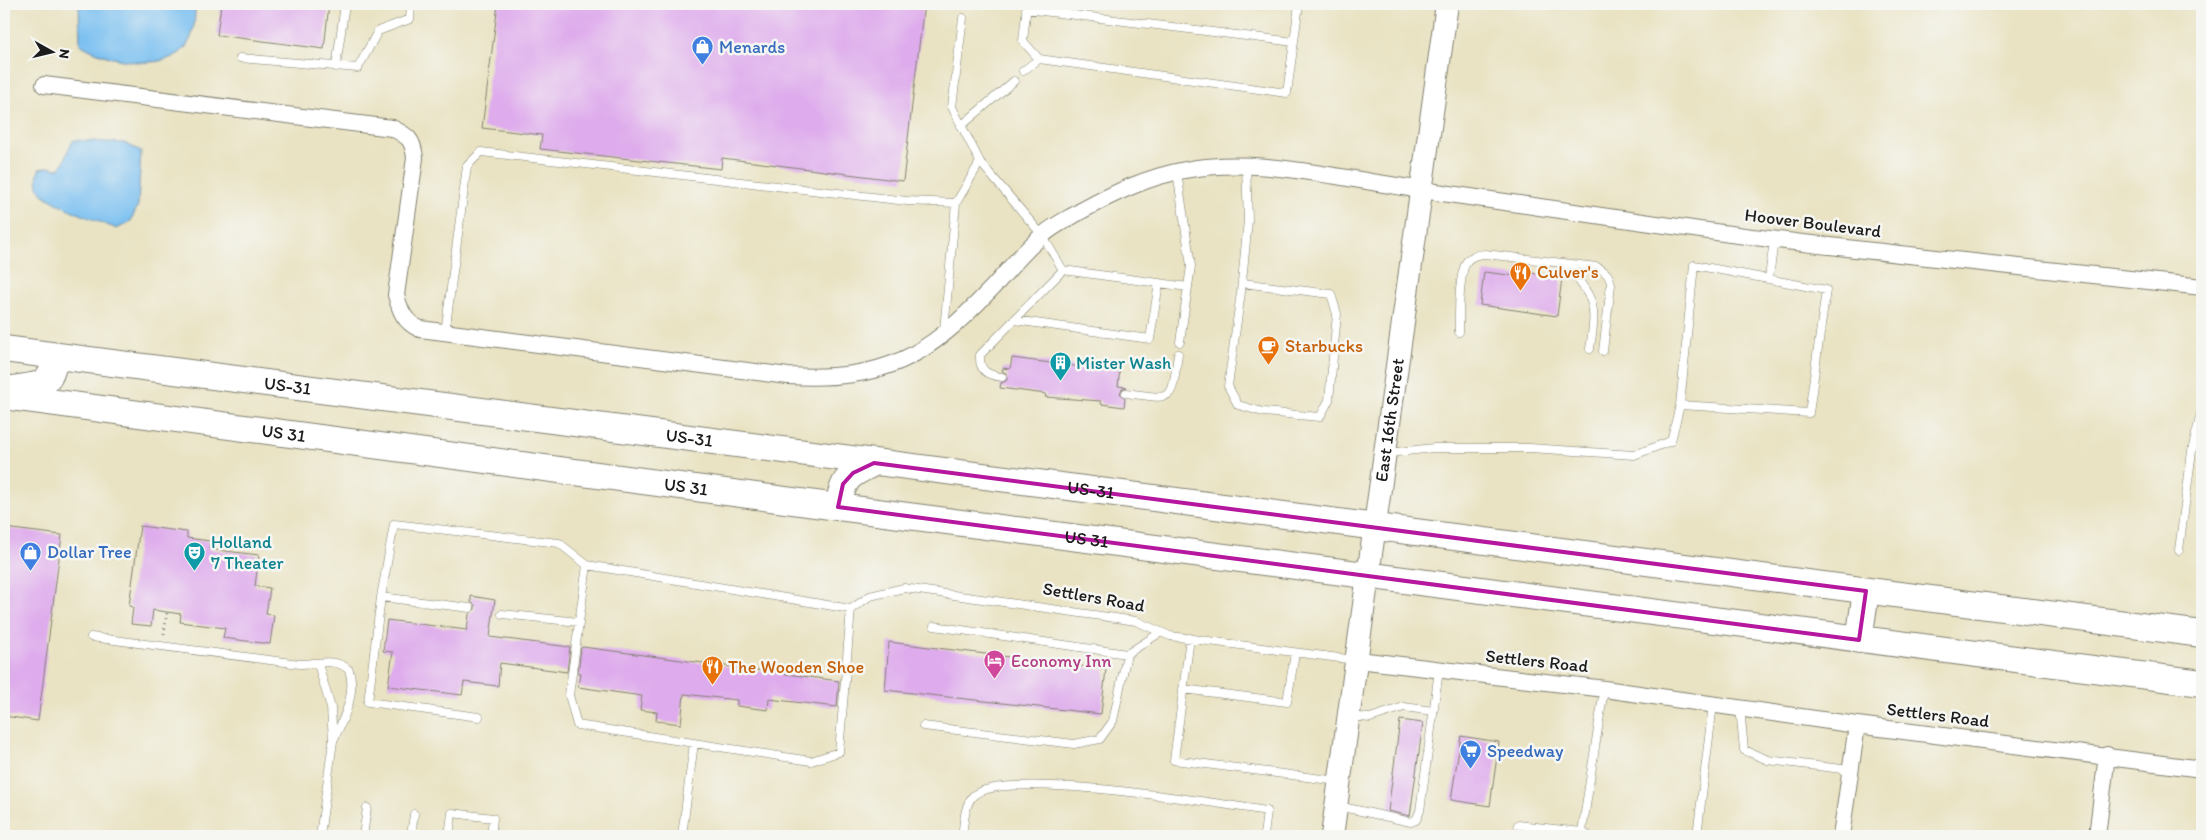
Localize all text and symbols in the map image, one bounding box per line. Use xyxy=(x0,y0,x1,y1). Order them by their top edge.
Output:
north arrow xyxy=(28,28,78,78)
shop icon: Menards xyxy=(691,35,715,66)
place label: Menards xyxy=(719,36,785,58)
text: N xyxy=(55,48,73,60)
street label: Hoover Boulevard xyxy=(1744,204,1883,242)
restaurant icon: Culver's xyxy=(1509,260,1533,291)
place label: Culver's xyxy=(1537,261,1599,283)
cafe icon: Starbucks xyxy=(1257,334,1281,365)
place label: Starbucks xyxy=(1285,335,1363,357)
building icon: Mister Wash xyxy=(1048,351,1072,382)
place label: Mister Wash xyxy=(1076,352,1171,374)
street label: East 16th Street xyxy=(1370,357,1409,483)
street label: US-31 xyxy=(263,372,313,400)
street label: US 31 xyxy=(260,419,307,447)
street label: US-31 xyxy=(664,424,714,452)
street label: US 31 xyxy=(663,473,709,501)
street label: US-31 xyxy=(1066,476,1116,504)
street label: US 31 xyxy=(1063,525,1110,553)
place label: Holland 7 Theater xyxy=(211,531,285,574)
shop icon: Dollar Tree xyxy=(19,540,43,571)
theatre icon: Holland 7 Theater xyxy=(183,540,207,571)
place label: Dollar Tree xyxy=(47,541,132,563)
street label: Settlers Road xyxy=(1041,577,1147,617)
street label: Settlers Road xyxy=(1484,645,1590,677)
hotel icon: Economy Inn xyxy=(983,649,1007,680)
place label: Economy Inn xyxy=(1011,650,1112,672)
restaurant icon: The Wooden Shoe xyxy=(700,655,724,686)
place label: The Wooden Shoe xyxy=(728,656,864,678)
street label: Settlers Road xyxy=(1885,698,1991,732)
supermarket icon: Speedway xyxy=(1459,739,1483,770)
place label: Speedway xyxy=(1487,740,1564,762)

